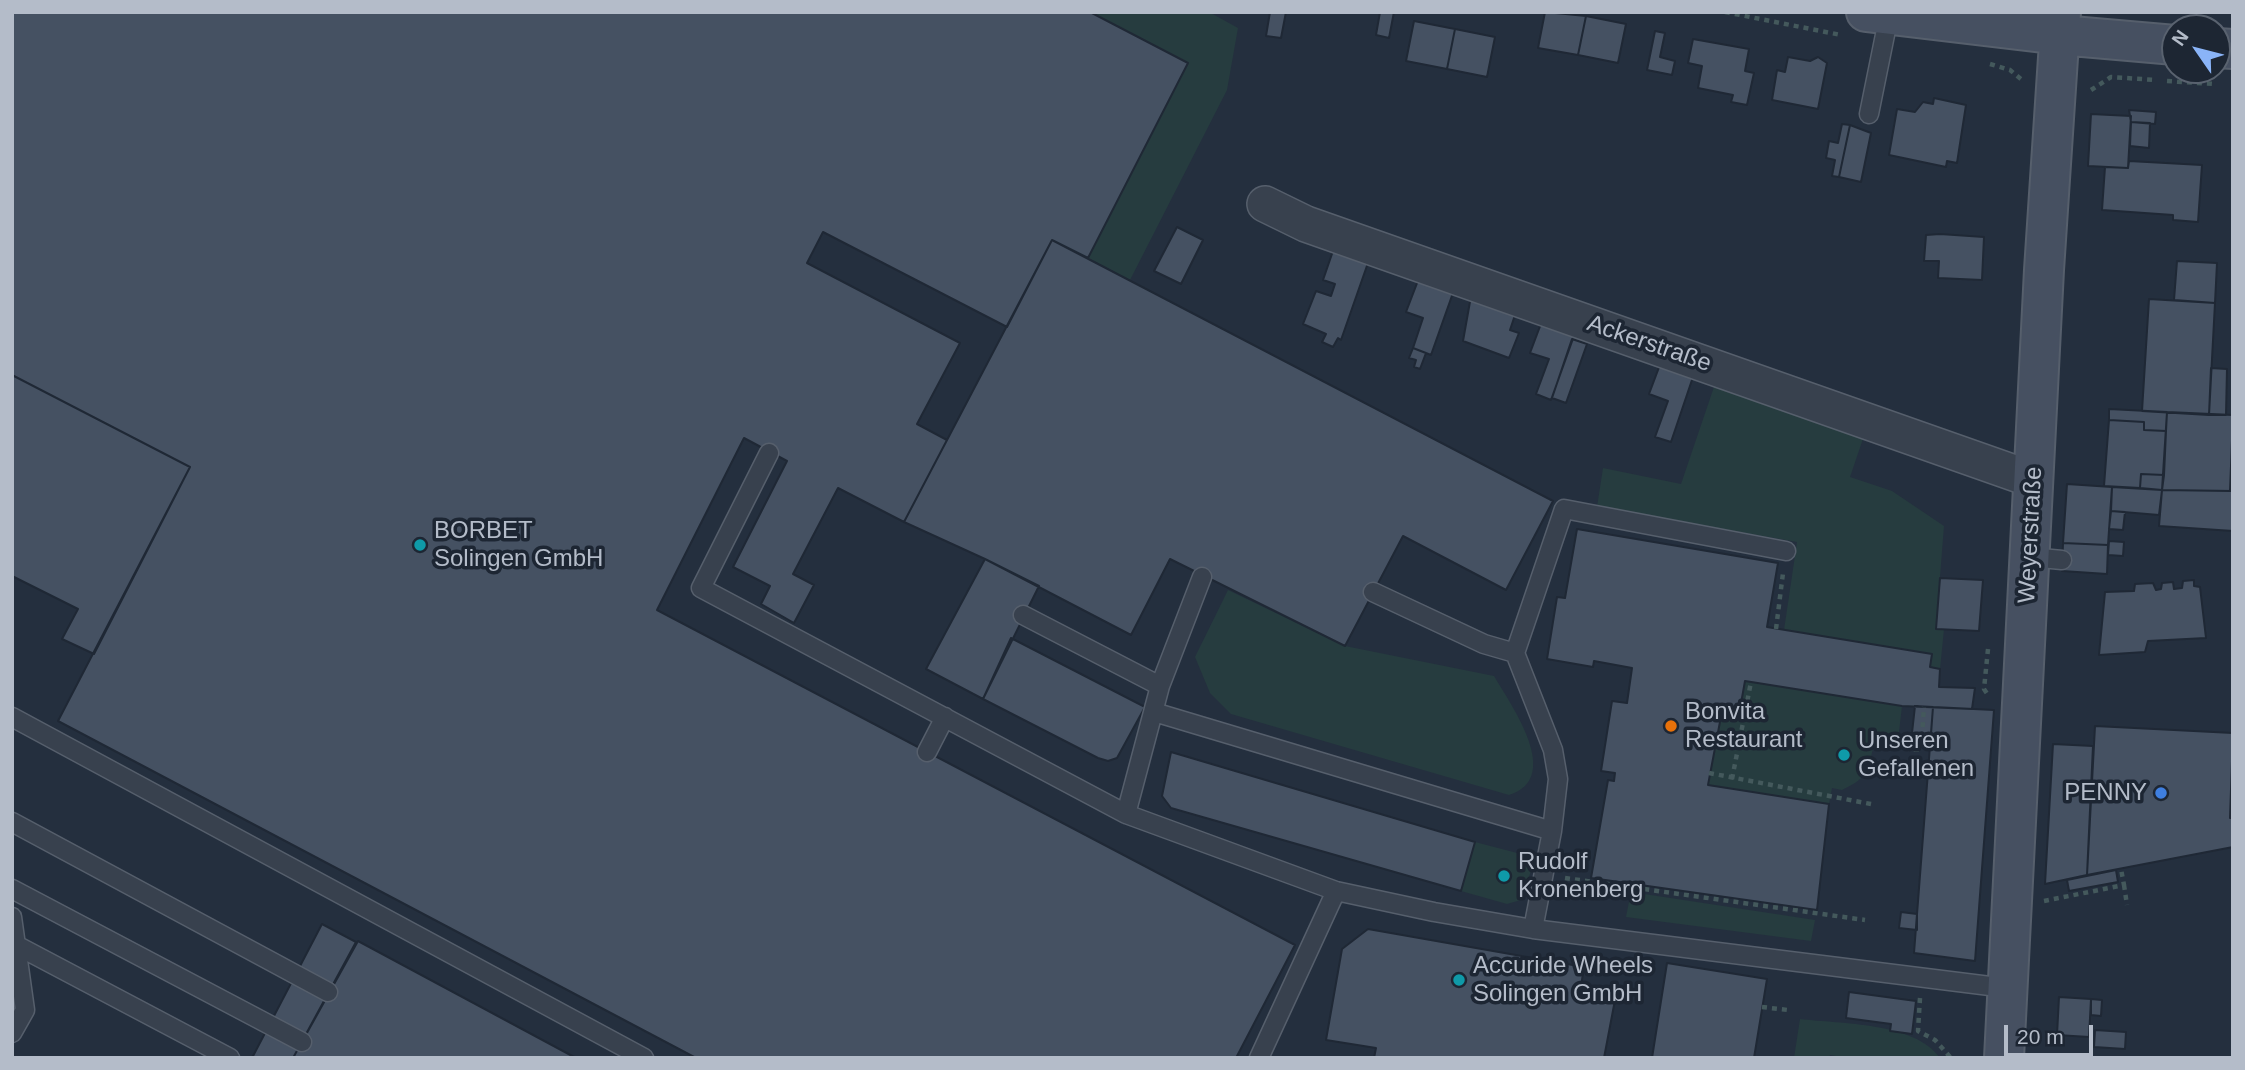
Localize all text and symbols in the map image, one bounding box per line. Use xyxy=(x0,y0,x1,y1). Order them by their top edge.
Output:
north arrow xyxy=(2161,14,2231,84)
text: N xyxy=(2167,26,2193,49)
street label: Ackerstraße xyxy=(1583,309,1715,379)
street label: Weyerstraße xyxy=(2013,466,2049,604)
place label: BORBET Solingen GmbH xyxy=(434,517,603,573)
marker: BORBET Solingen GmbH xyxy=(412,537,428,553)
place label: Bonvita Restaurant xyxy=(1685,698,1802,754)
marker: Bonvita Restaurant xyxy=(1663,718,1679,734)
place label: Unseren Gefallenen xyxy=(1858,727,1974,783)
marker: Unseren Gefallenen xyxy=(1836,747,1852,763)
place label: PENNY xyxy=(2064,779,2147,807)
marker: PENNY xyxy=(2153,785,2169,801)
place label: Rudolf Kronenberg xyxy=(1518,848,1643,904)
marker: Rudolf Kronenberg xyxy=(1496,868,1512,884)
place label: Accuride Wheels Solingen GmbH xyxy=(1473,952,1653,1008)
marker: Accuride Wheels Solingen GmbH xyxy=(1451,972,1467,988)
scale bar xyxy=(2007,1010,2096,1054)
text: 20 m xyxy=(2017,1025,2064,1048)

